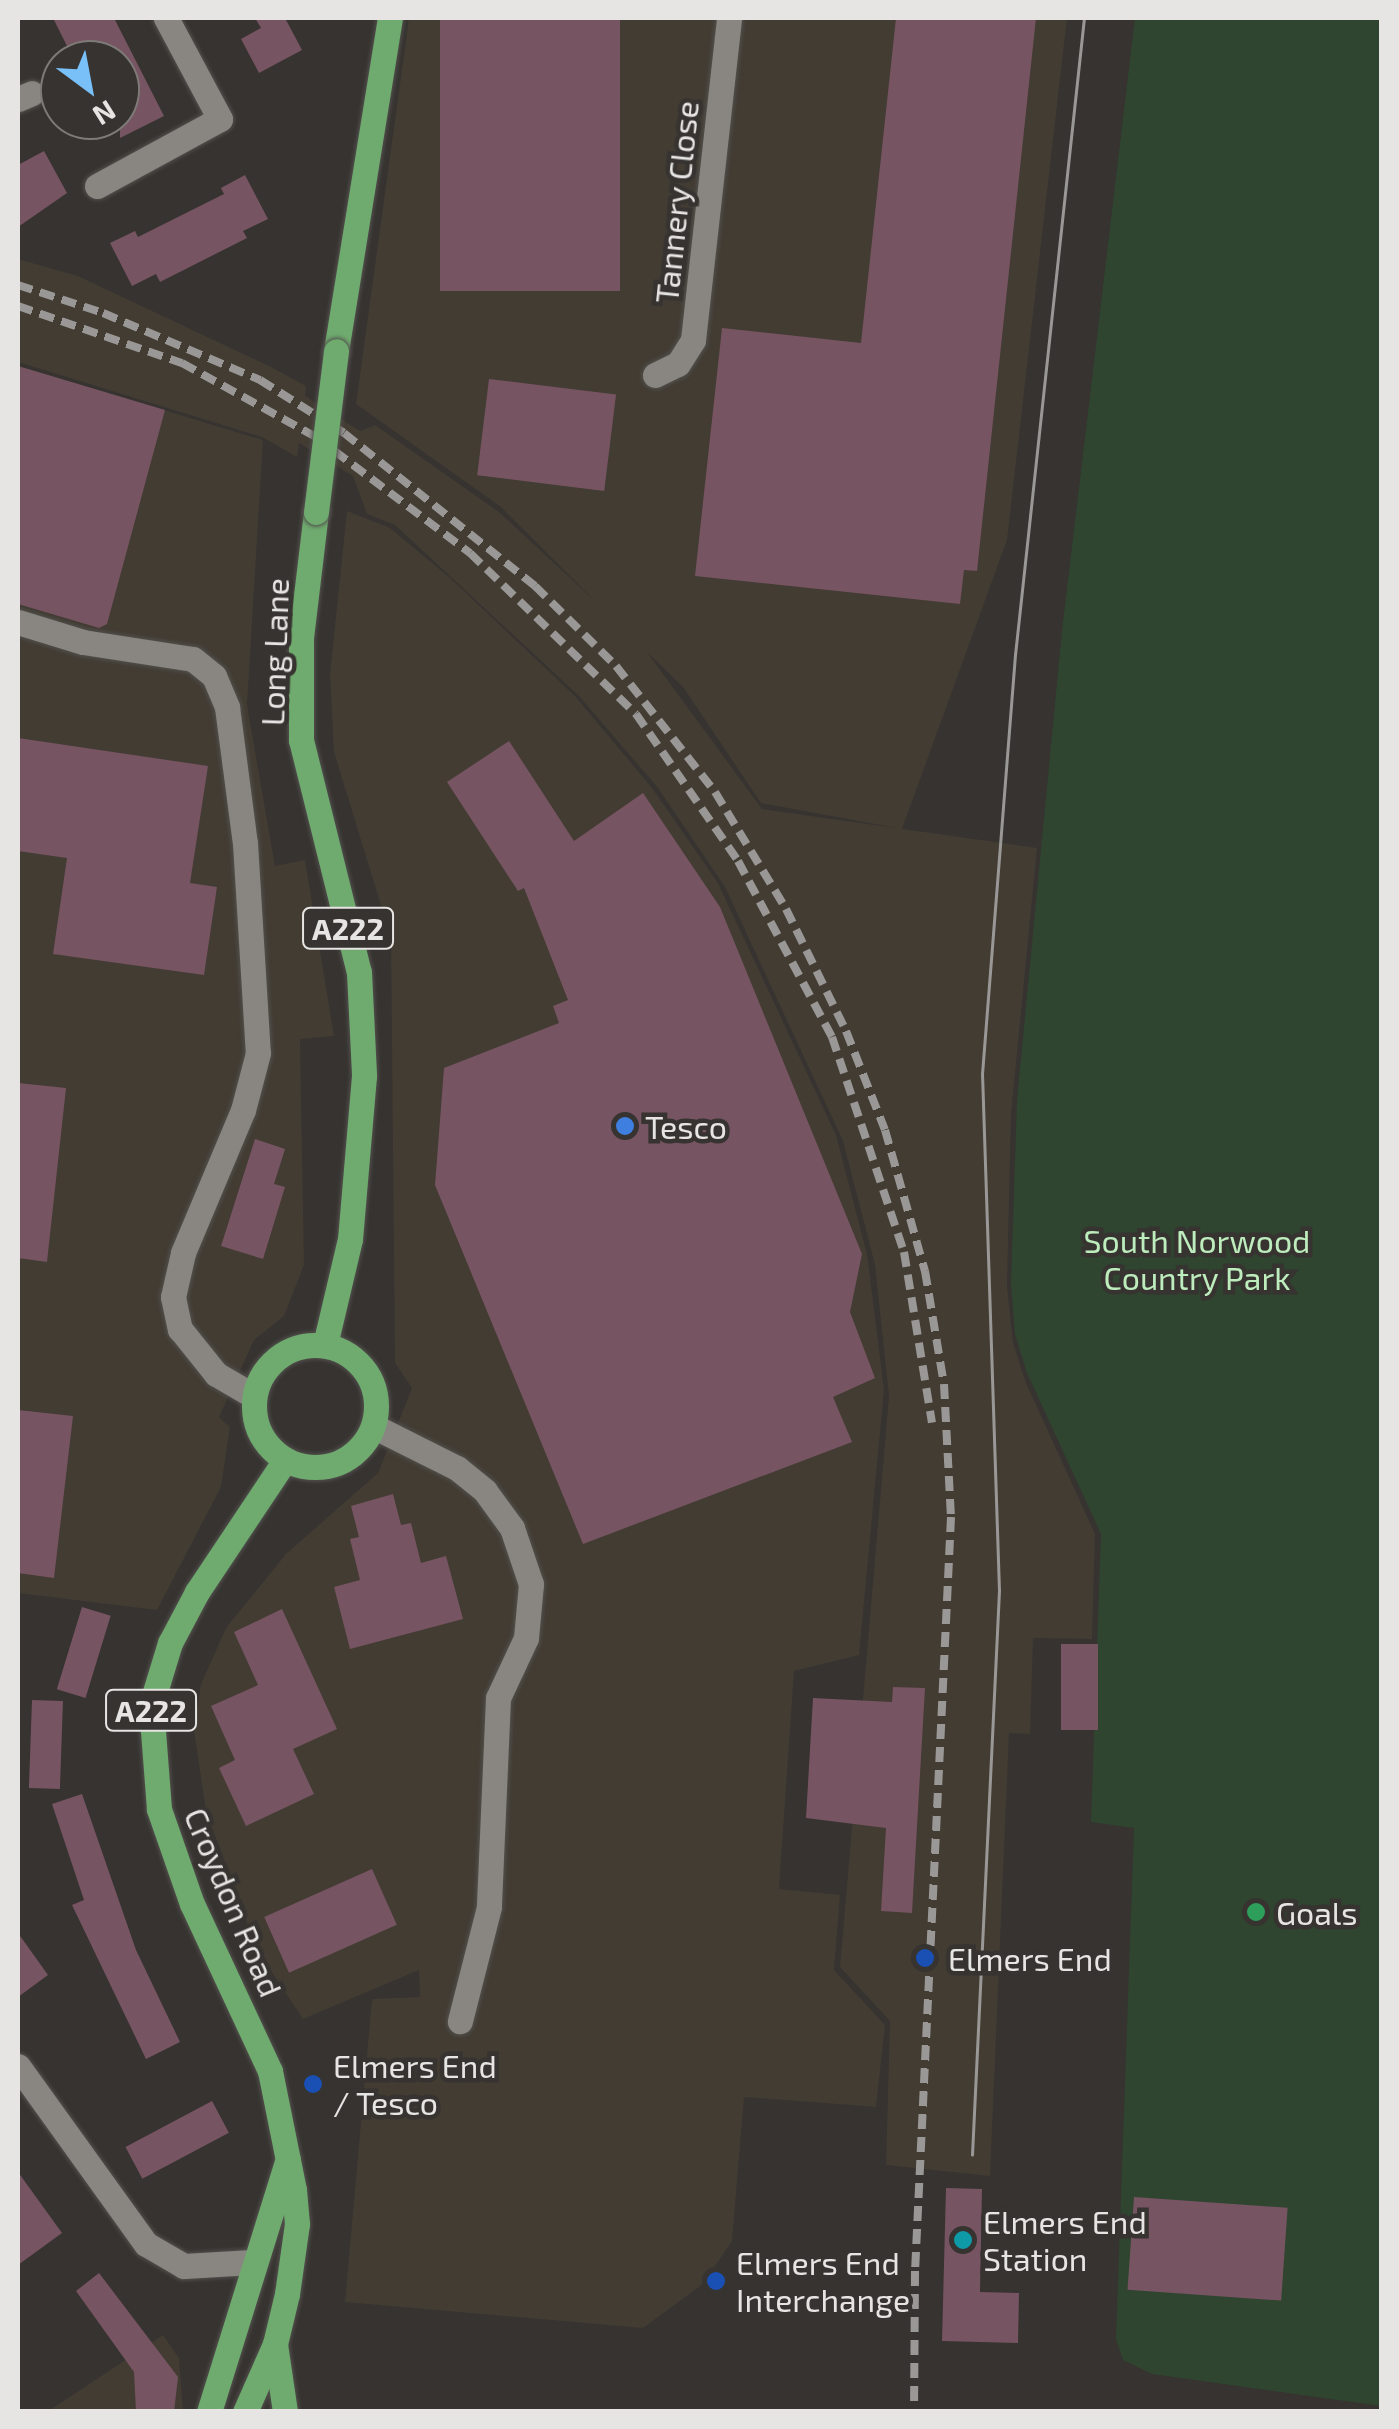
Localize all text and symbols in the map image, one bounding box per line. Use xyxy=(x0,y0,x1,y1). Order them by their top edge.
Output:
north arrow xyxy=(40,40,140,140)
text: N xyxy=(87,94,122,134)
street label: Tannery Close xyxy=(646,99,706,305)
street label: Long Lane xyxy=(252,577,296,727)
road number: A222 xyxy=(300,903,396,953)
place label: Tesco xyxy=(645,1107,727,1145)
marker: Tesco xyxy=(614,1115,636,1137)
park label: South Norwood Country Park xyxy=(1084,1222,1310,1297)
road number: A222 xyxy=(104,1685,198,1735)
street label: Croydon Road xyxy=(177,1802,291,2002)
place label: Goals xyxy=(1276,1893,1358,1931)
marker: Goals xyxy=(1245,1901,1267,1923)
place label: Elmers End xyxy=(948,1939,1112,1977)
marker: Elmers End xyxy=(912,1945,938,1971)
place label: Elmers End / Tesco xyxy=(333,2047,497,2122)
marker: Elmers End / Tesco xyxy=(302,2073,324,2095)
place label: Elmers End Station xyxy=(983,2203,1147,2278)
marker: Elmers End Station xyxy=(952,2229,974,2251)
place label: Elmers End Interchange xyxy=(736,2244,910,2319)
marker: Elmers End Interchange xyxy=(705,2270,727,2292)

